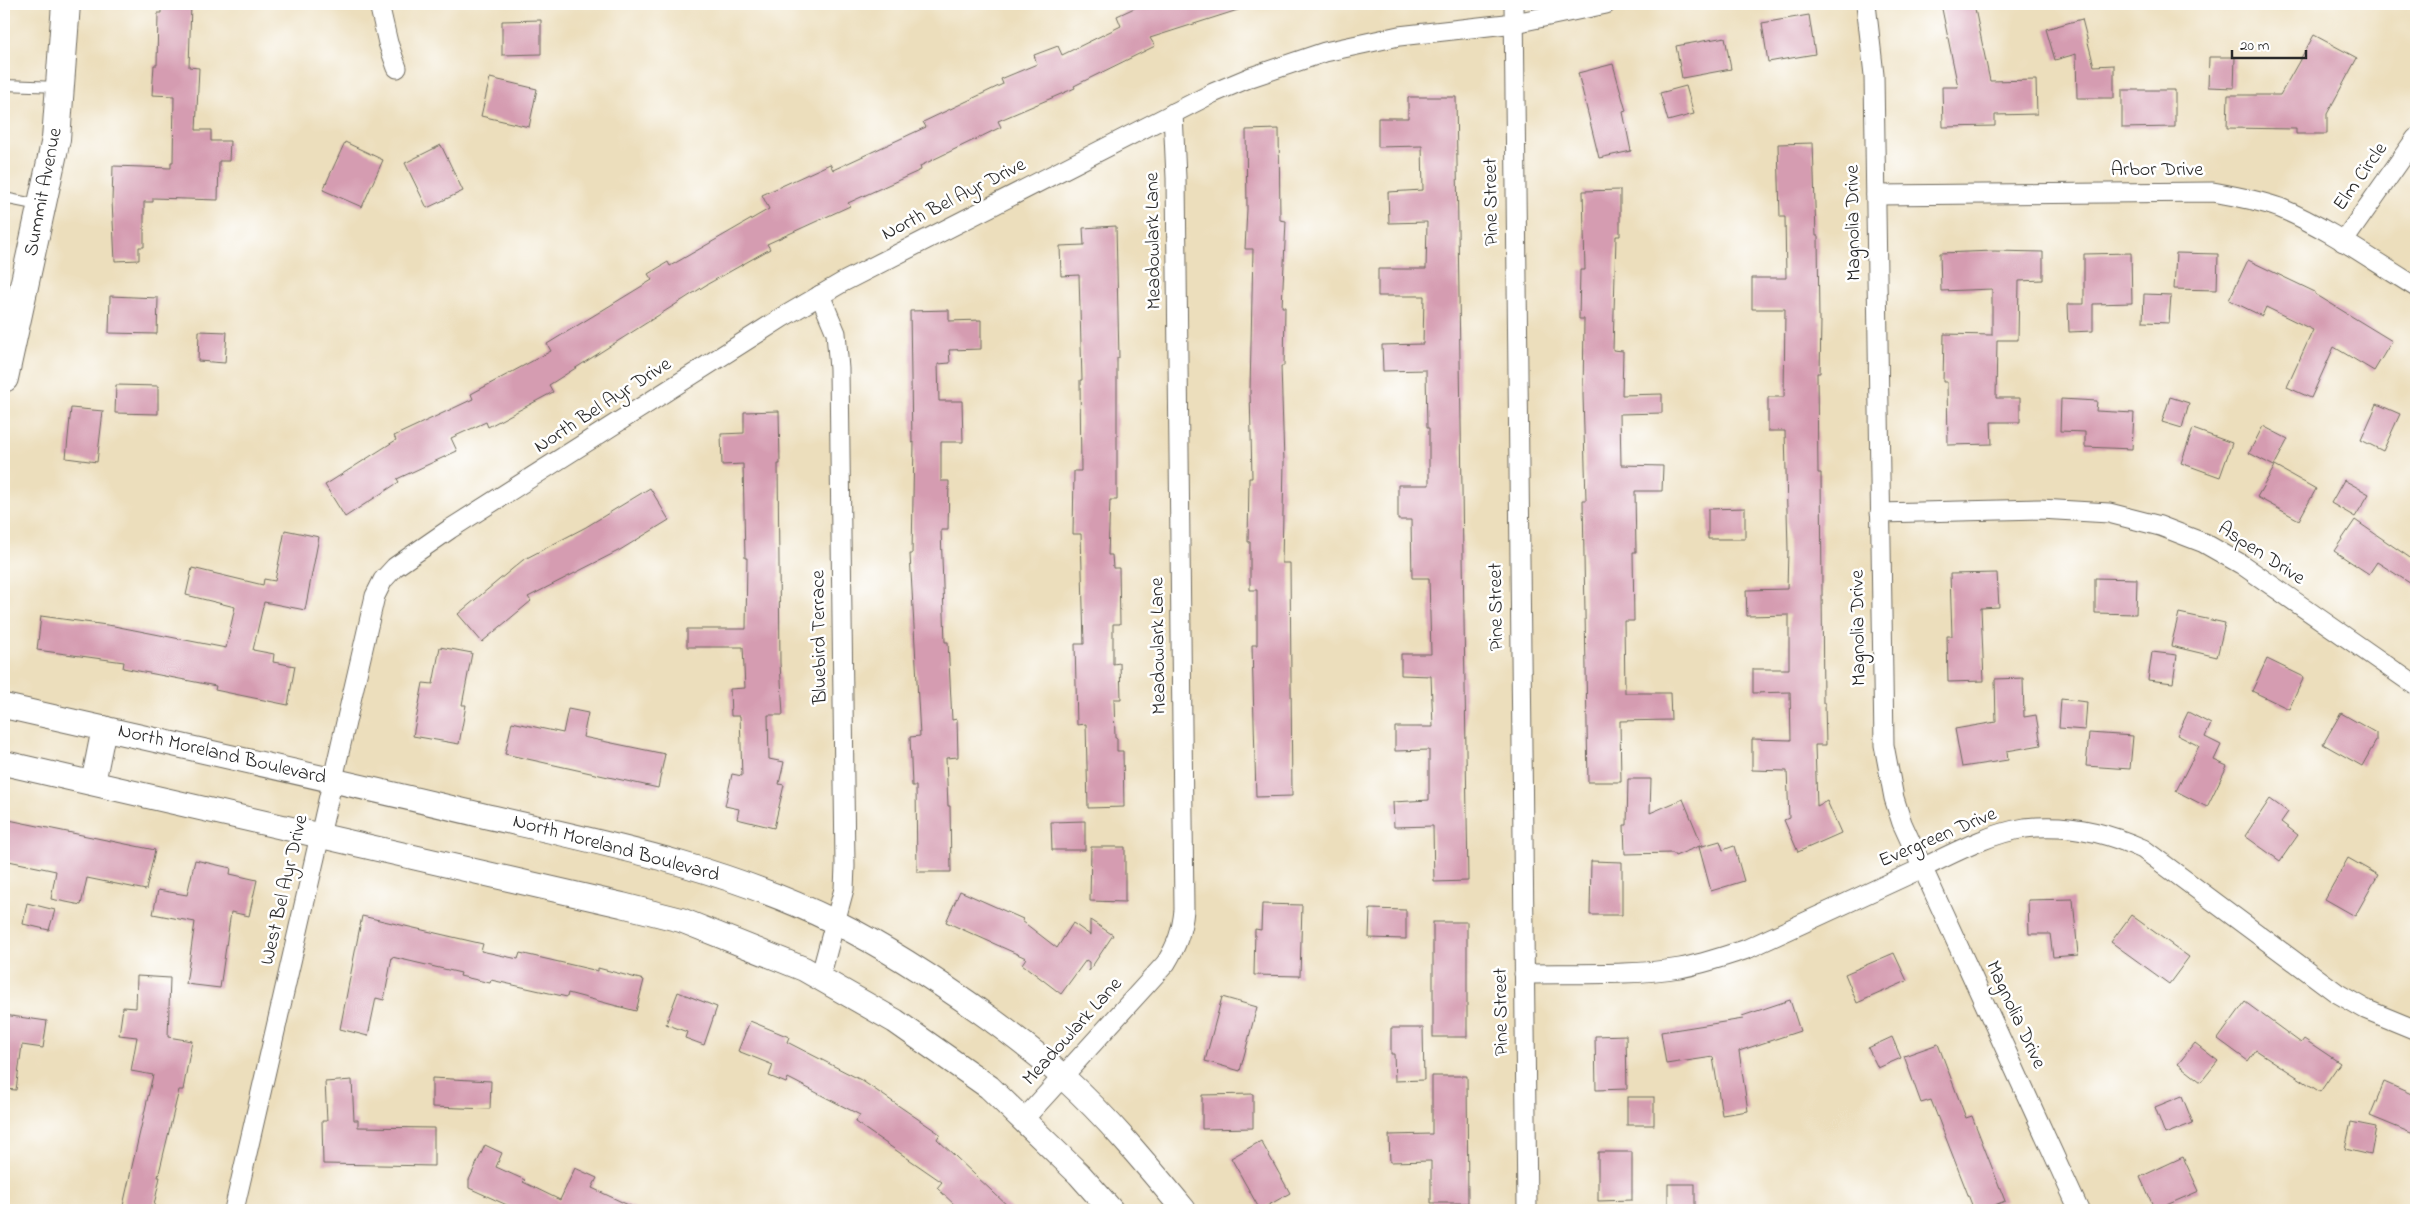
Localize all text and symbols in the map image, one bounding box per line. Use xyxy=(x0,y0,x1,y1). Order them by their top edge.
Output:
scale bar xyxy=(2232,28,2306,60)
text: 20 m xyxy=(2240,35,2270,57)
street label: Summit Avenue xyxy=(17,125,71,259)
street label: Elm Circle xyxy=(2327,137,2395,217)
street label: North Bel Ayr Drive xyxy=(877,151,1031,249)
street label: Arbor Drive xyxy=(2111,156,2203,185)
street label: Pine Street xyxy=(1477,157,1507,246)
street label: Magnolia Drive xyxy=(1838,165,1871,281)
street label: Meadowlark Lane xyxy=(1138,172,1170,310)
street label: North Bel Ayr Drive xyxy=(529,351,677,461)
street label: Aspen Drive xyxy=(2212,515,2310,593)
street label: Pine Street xyxy=(1482,562,1512,651)
street label: Bluebird Terrace xyxy=(804,570,836,705)
street label: Magnolia Drive xyxy=(1843,570,1876,686)
street label: Meadowlark Lane xyxy=(1143,577,1175,715)
street label: North Moreland Boulevard xyxy=(115,717,329,793)
street label: Evergreen Drive xyxy=(1875,800,2002,877)
street label: North Moreland Boulevard xyxy=(509,807,723,891)
street label: West Bel Ayr Drive xyxy=(254,812,316,968)
street label: Magnolia Drive xyxy=(1976,956,2053,1074)
street label: Pine Street xyxy=(1487,967,1517,1056)
street label: Meadowlark Lane xyxy=(1016,971,1130,1093)

